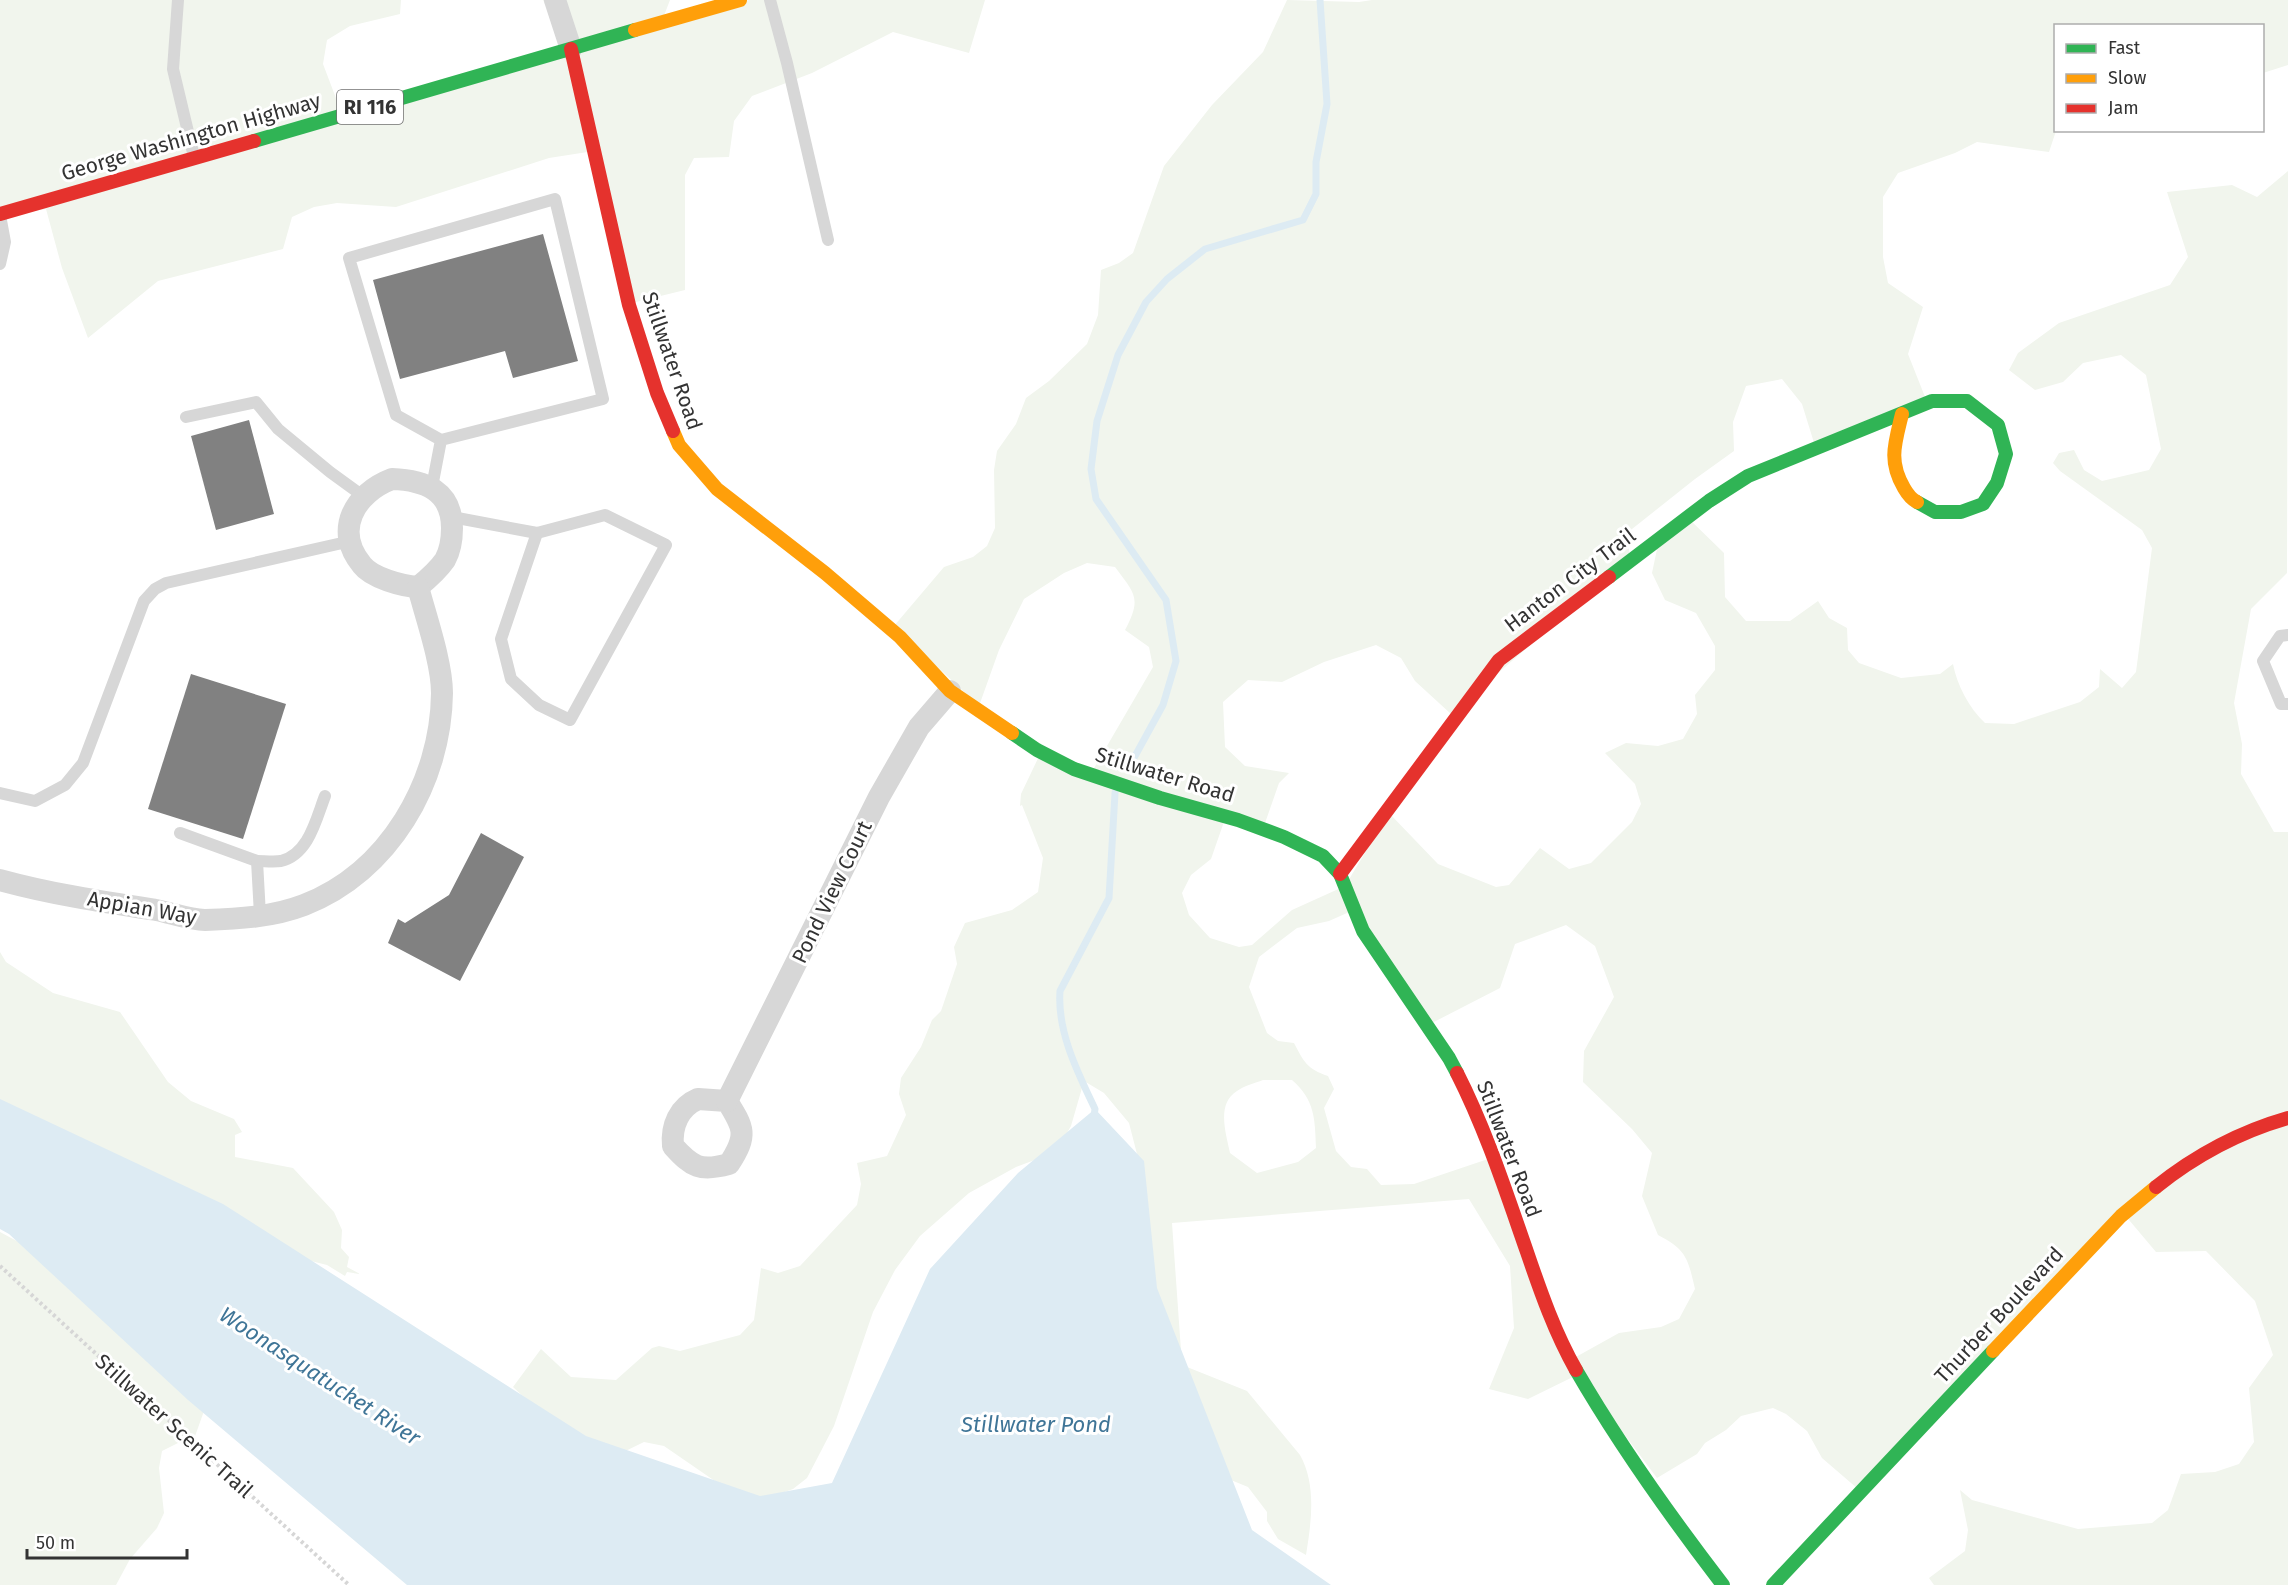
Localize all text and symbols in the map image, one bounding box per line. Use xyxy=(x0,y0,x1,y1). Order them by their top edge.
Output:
legend xyxy=(2054,24,2264,132)
text: Fast xyxy=(2108,37,2141,59)
text: Slow xyxy=(2108,67,2147,89)
street label: George Washington Highway xyxy=(58,87,324,187)
road number: RI 116 xyxy=(337,90,403,124)
text: Jam xyxy=(2108,97,2139,119)
street label: Stillwater Road xyxy=(636,289,708,433)
street label: Hanton City Trail xyxy=(1499,522,1641,638)
street label: Stillwater Road xyxy=(1092,741,1238,809)
street label: Pond View Court xyxy=(786,816,878,968)
street label: Appian Way xyxy=(85,886,199,930)
street label: Stillwater Road xyxy=(1471,1077,1547,1221)
street label: Thurber Boulevard xyxy=(1929,1241,2069,1389)
water label: Woonasquatucket River xyxy=(215,1301,426,1451)
street label: Stillwater Scenic Trail xyxy=(90,1348,258,1504)
water label: Stillwater Pond xyxy=(960,1411,1111,1438)
scale bar xyxy=(27,1522,188,1560)
text: 50 m xyxy=(36,1532,75,1554)

